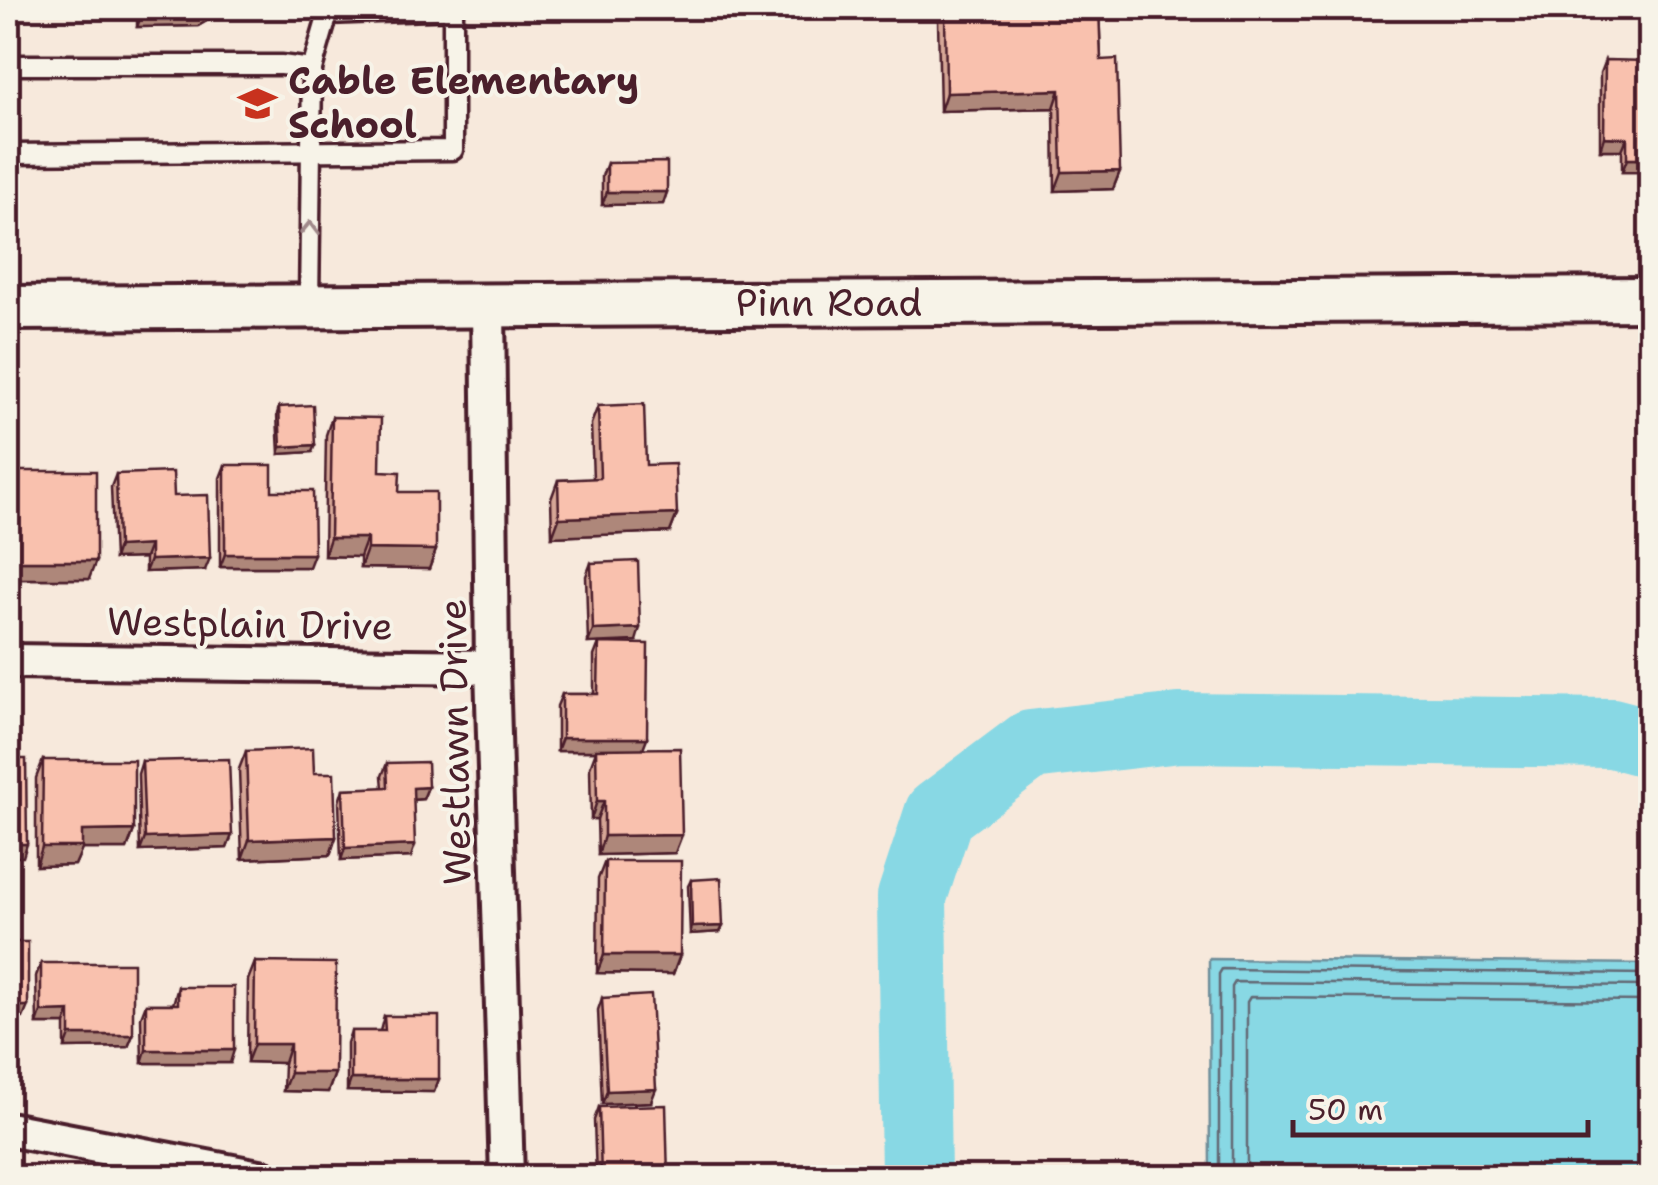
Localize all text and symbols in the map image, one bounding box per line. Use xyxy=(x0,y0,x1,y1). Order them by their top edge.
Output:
place label: Cable Elementary School xyxy=(288,55,639,150)
school or university icon: Cable Elementary School xyxy=(237,82,279,124)
one-way arrow xyxy=(300,220,321,236)
street label: Pinn Road xyxy=(736,277,922,328)
street label: Westplain Drive xyxy=(107,596,393,651)
street label: Westlawn Drive xyxy=(427,598,482,886)
scale bar xyxy=(1293,1075,1588,1137)
text: 50 m xyxy=(1308,1089,1383,1130)

